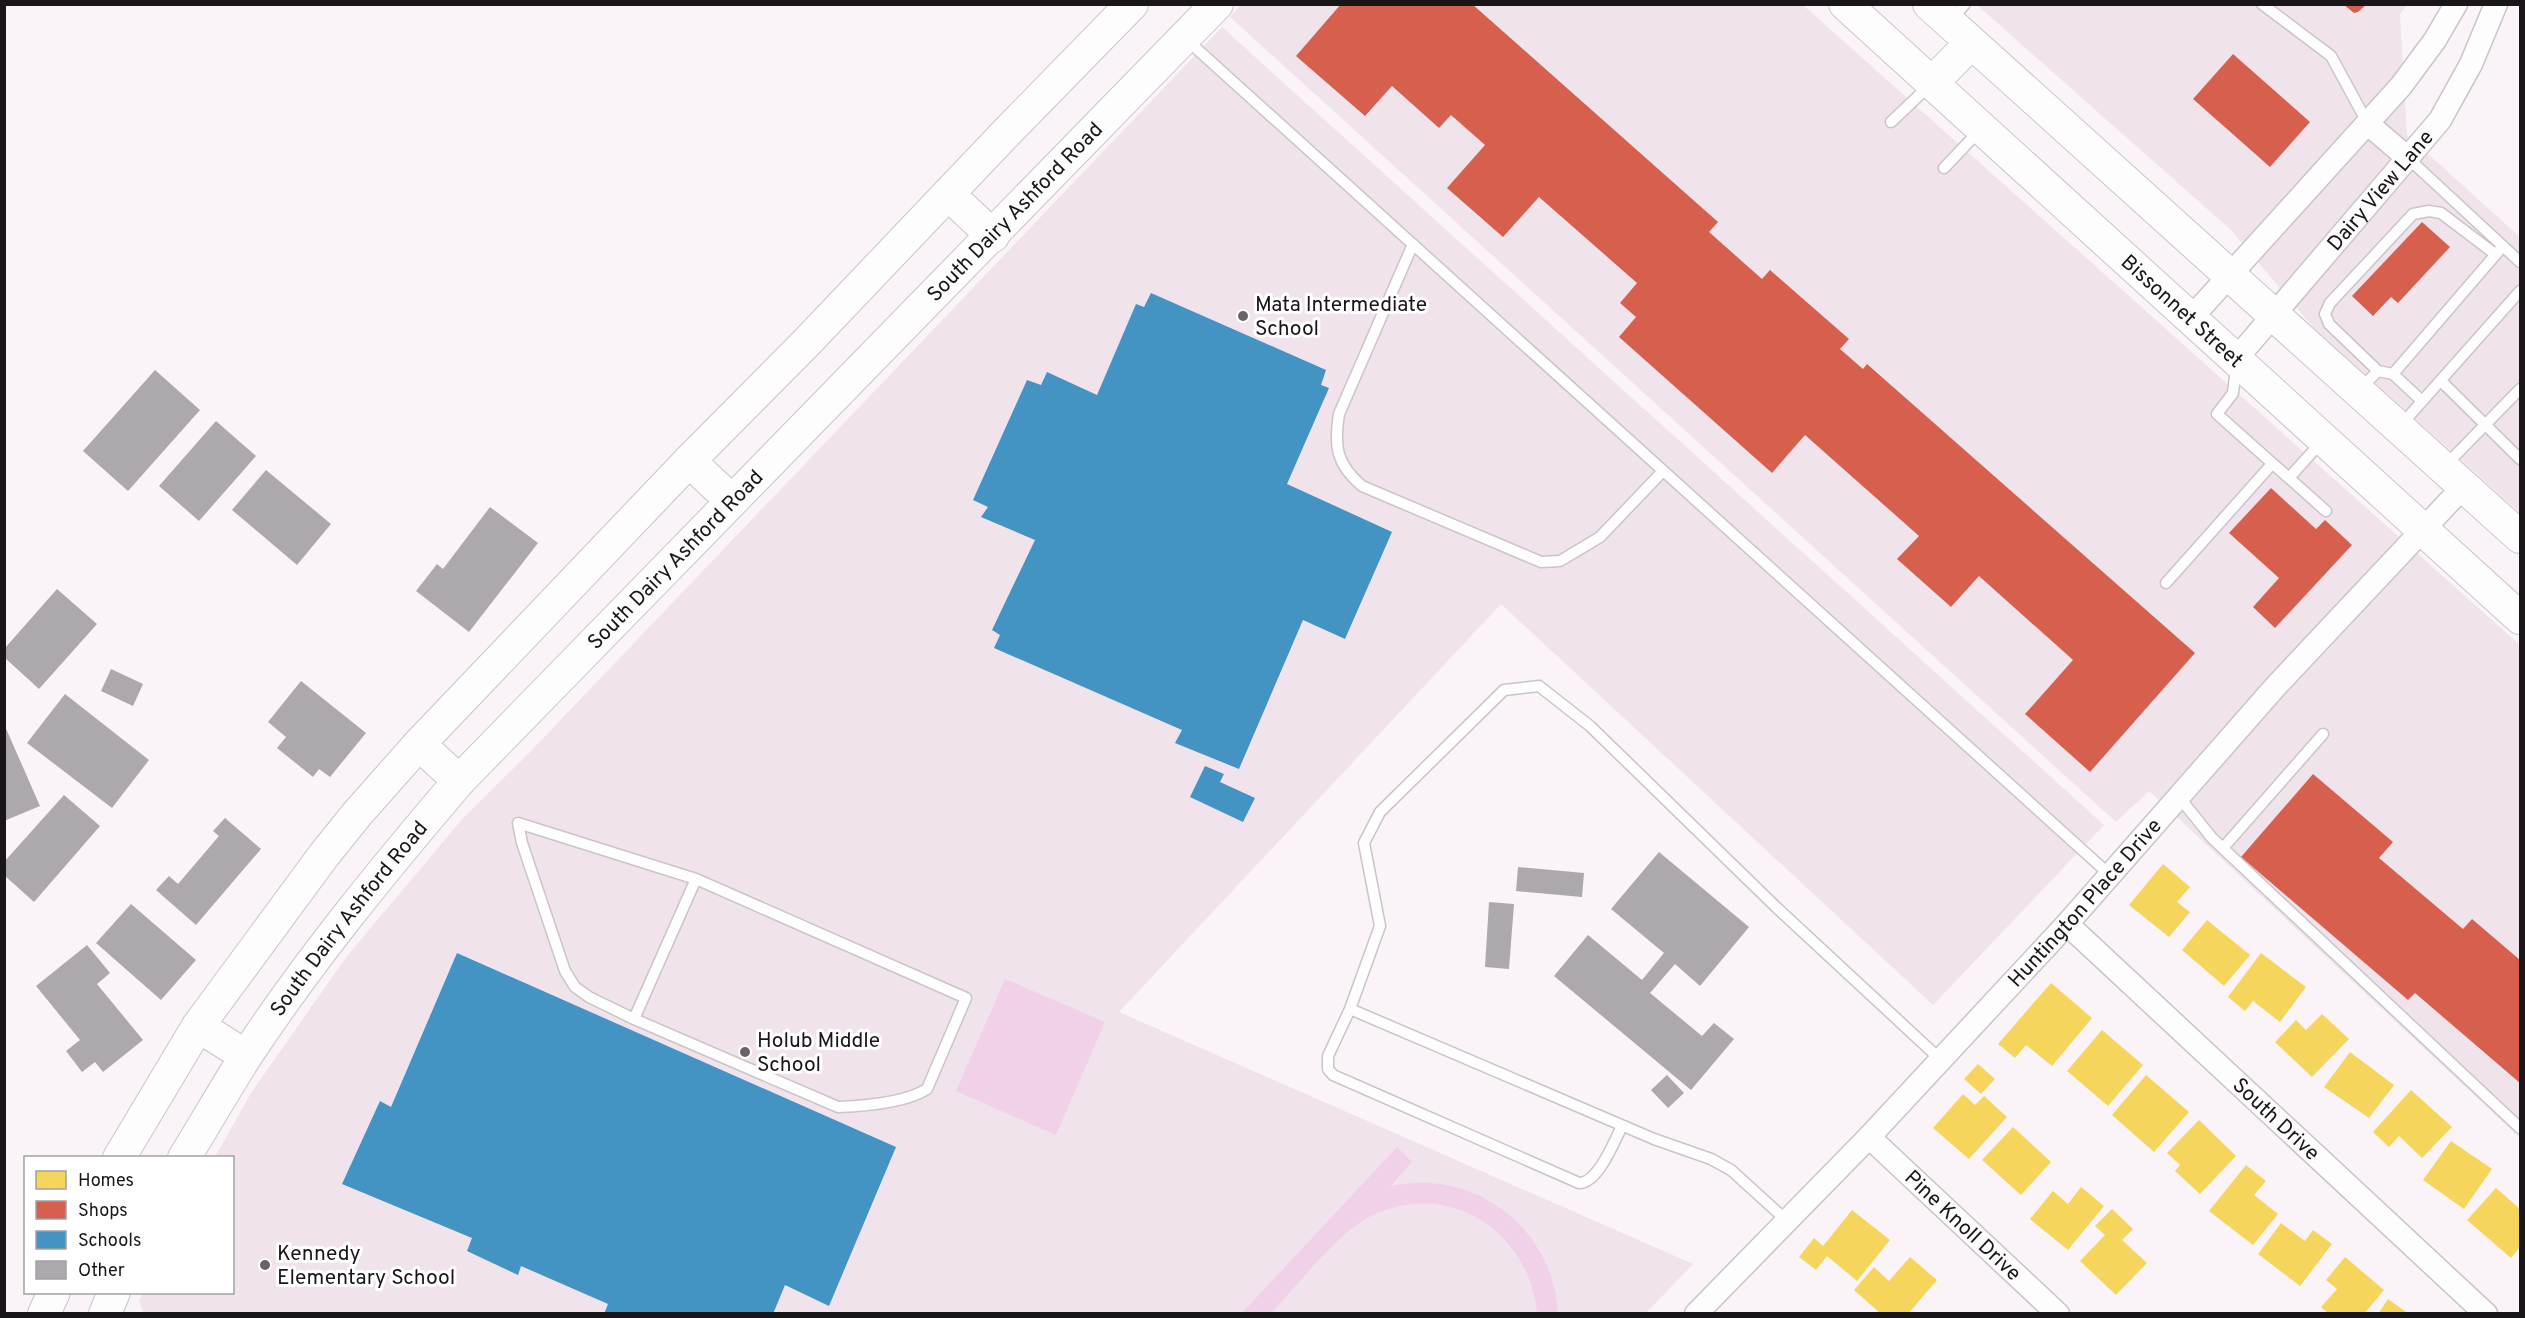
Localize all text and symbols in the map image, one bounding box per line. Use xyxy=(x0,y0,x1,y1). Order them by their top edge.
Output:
street label: South Dairy Ashford Road xyxy=(922,117,1109,308)
street label: Dairy View Lane xyxy=(2322,125,2440,257)
street label: Bissonnet Street xyxy=(2114,249,2248,375)
place label: Mata Intermediate School xyxy=(1255,292,1427,343)
marker: Mata Intermediate School xyxy=(1236,309,1250,323)
street label: South Dairy Ashford Road xyxy=(582,465,770,656)
street label: Huntington Place Drive xyxy=(2003,813,2168,994)
street label: South Dairy Ashford Road xyxy=(265,816,434,1022)
place label: Holub Middle School xyxy=(757,1028,880,1079)
marker: Holub Middle School xyxy=(738,1045,752,1059)
street label: South Drive xyxy=(2226,1073,2325,1167)
legend xyxy=(24,1156,234,1294)
street label: Pine Knoll Drive xyxy=(1898,1165,2026,1288)
text: Homes xyxy=(78,1170,134,1193)
text: Shops xyxy=(78,1200,128,1223)
text: Schools xyxy=(78,1230,141,1253)
place label: Kennedy Elementary School xyxy=(277,1241,455,1292)
marker: Kennedy Elementary School xyxy=(258,1258,272,1272)
text: Other xyxy=(78,1260,125,1283)

